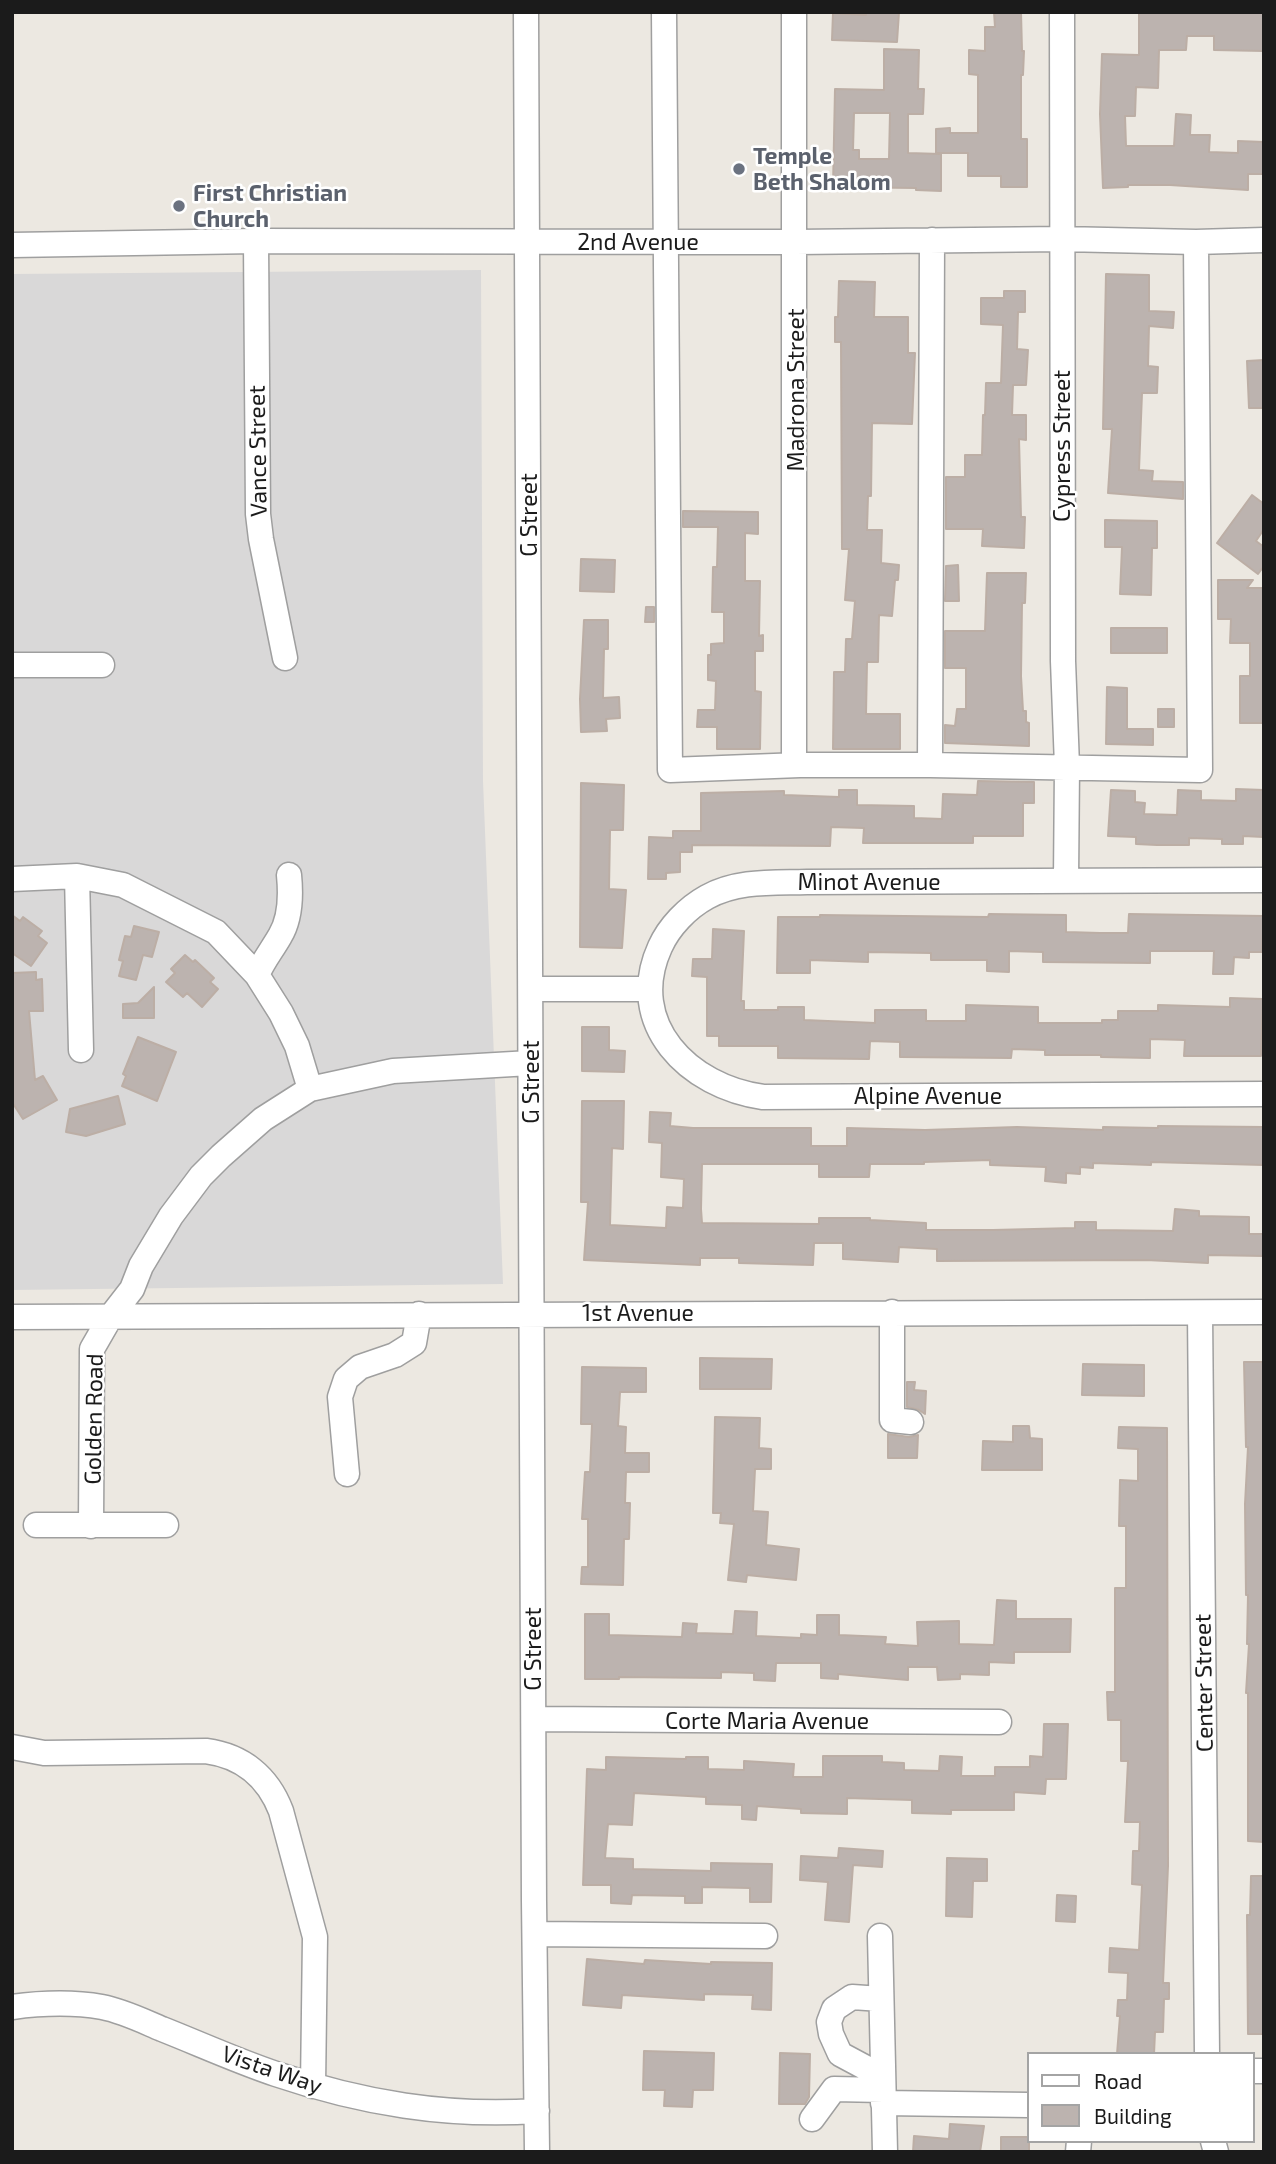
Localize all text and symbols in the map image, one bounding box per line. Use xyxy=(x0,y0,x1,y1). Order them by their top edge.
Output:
place label: Temple Beth Shalom xyxy=(753,142,891,196)
marker: Temple Beth Shalom xyxy=(731,161,747,177)
place label: First Christian Church xyxy=(193,179,347,233)
marker: First Christian Church xyxy=(171,198,187,214)
street label: 2nd Avenue xyxy=(577,228,699,256)
street label: Madrona Street xyxy=(782,308,810,472)
street label: Cypress Street xyxy=(1048,370,1076,522)
street label: Vance Street xyxy=(243,385,273,517)
street label: G Street xyxy=(515,473,543,557)
street label: Minot Avenue xyxy=(797,868,941,896)
street label: G Street xyxy=(517,1040,545,1124)
street label: Alpine Avenue xyxy=(854,1082,1002,1110)
street label: 1st Avenue xyxy=(582,1299,694,1327)
street label: Golden Road xyxy=(79,1353,109,1485)
street label: G Street xyxy=(519,1607,547,1691)
street label: Center Street xyxy=(1189,1614,1219,1752)
street label: Corte Maria Avenue xyxy=(665,1707,869,1735)
street label: Vista Way xyxy=(218,2040,326,2100)
legend xyxy=(1028,2052,1255,2143)
text: Road xyxy=(1094,2068,1142,2093)
text: Building xyxy=(1094,2103,1172,2128)

